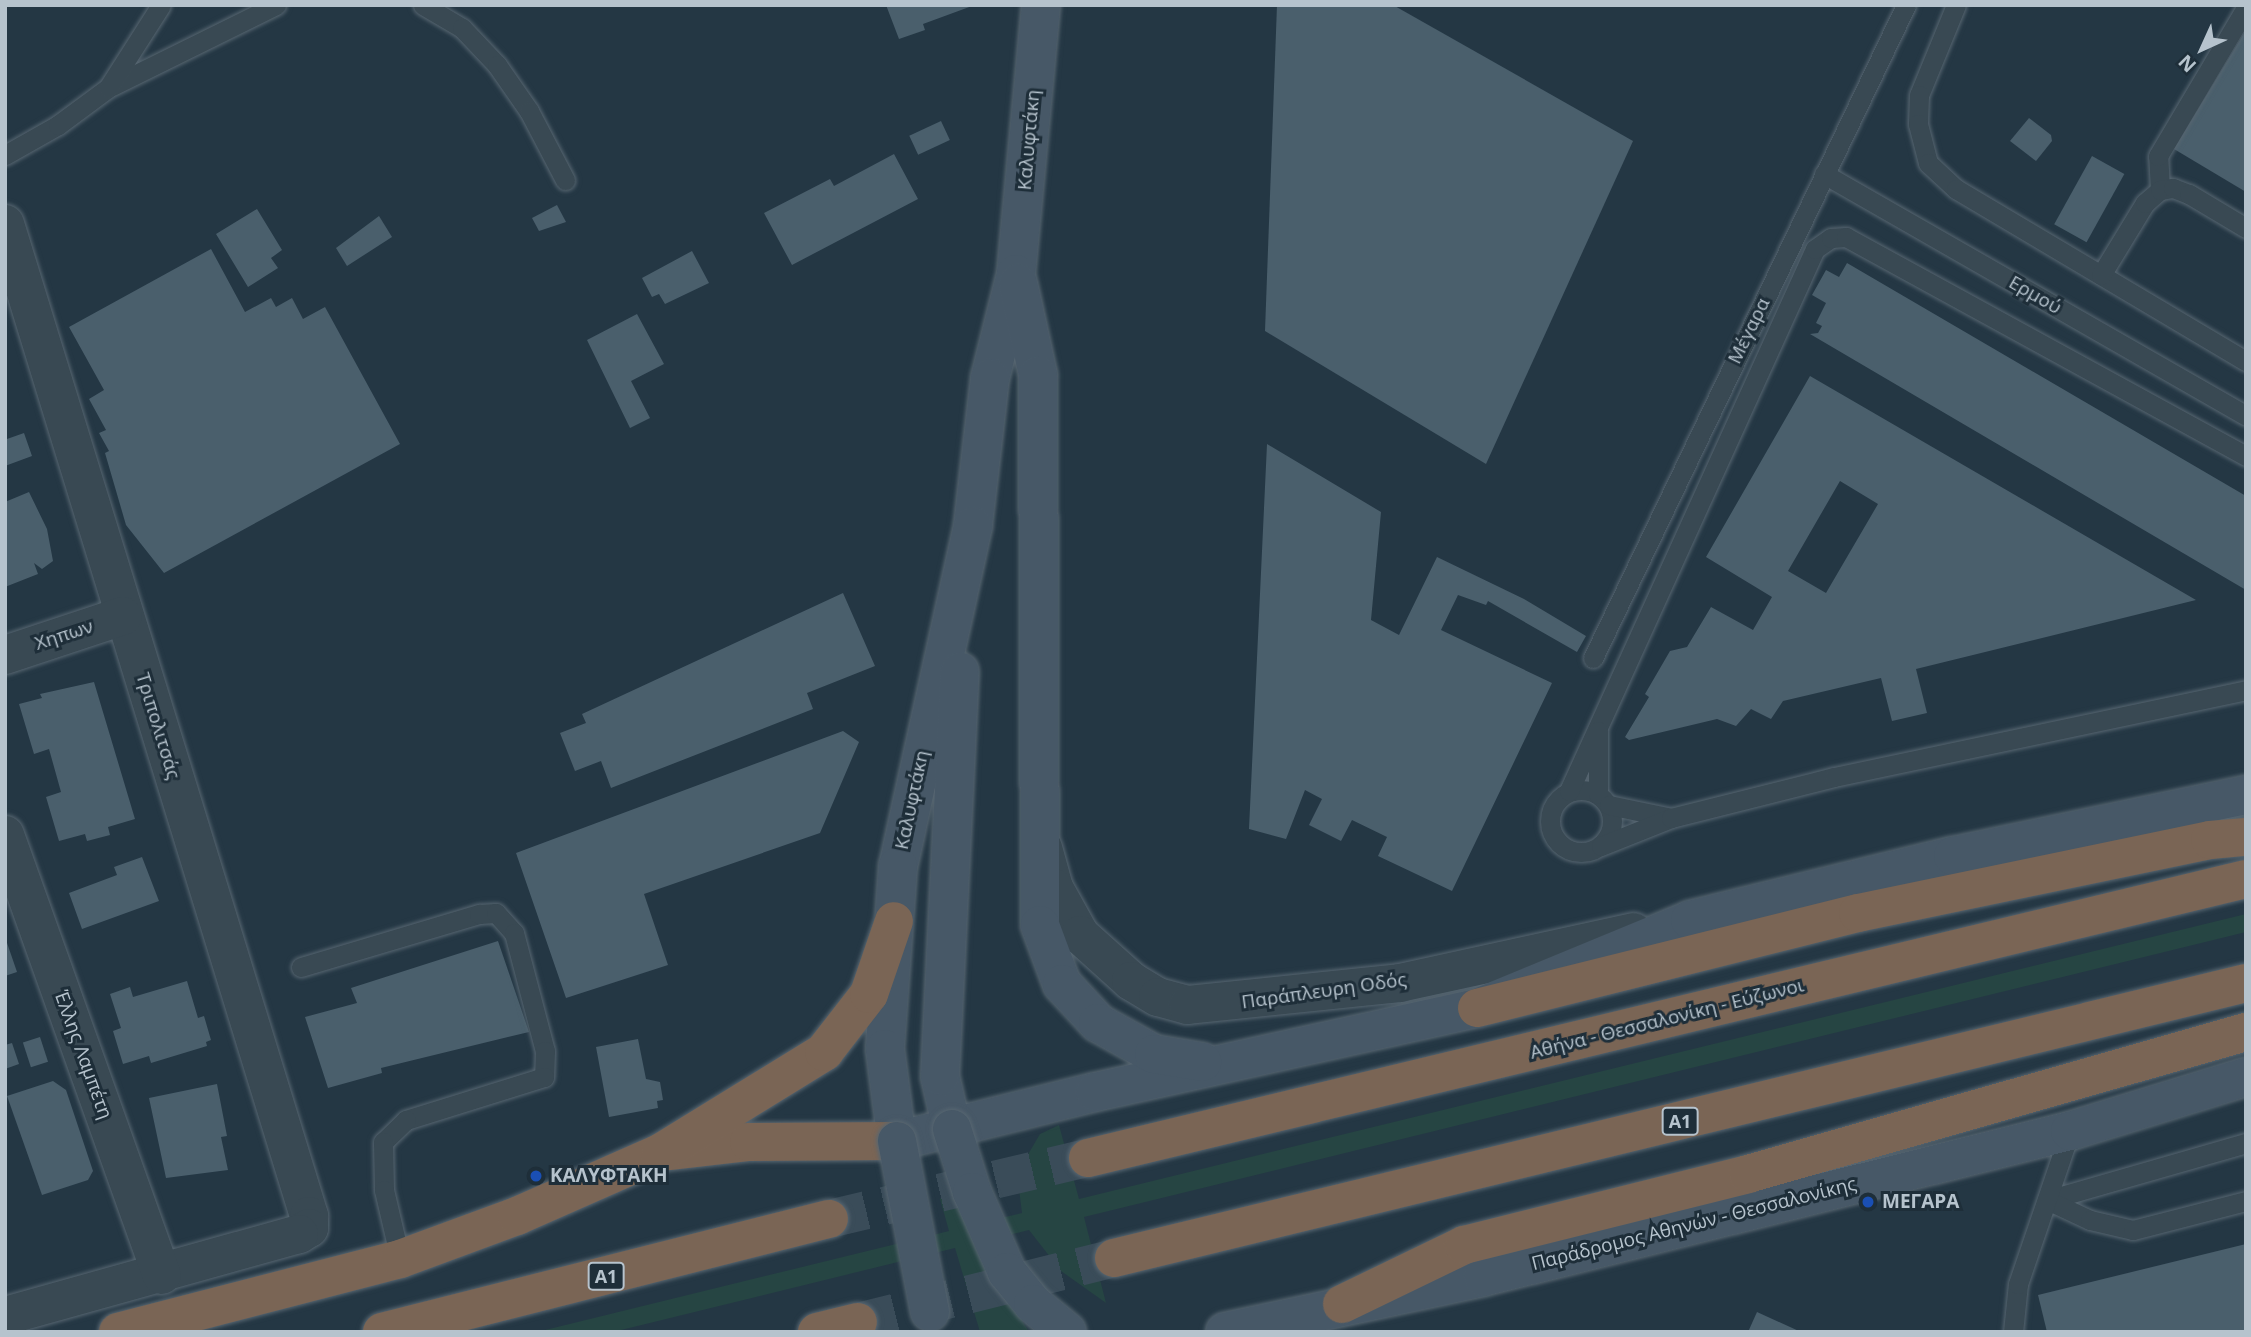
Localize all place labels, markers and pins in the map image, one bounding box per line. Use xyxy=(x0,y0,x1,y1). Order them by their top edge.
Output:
place label: ΚΑΛΥΦΤΑΚΗ xyxy=(550,1165,668,1187)
marker: ΚΑΛΥΦΤΑΚΗ xyxy=(528,1168,544,1184)
place label: ΜΕΓΑΡΑ xyxy=(1882,1191,1959,1213)
marker: ΜΕΓΑΡΑ xyxy=(1860,1194,1876,1210)

